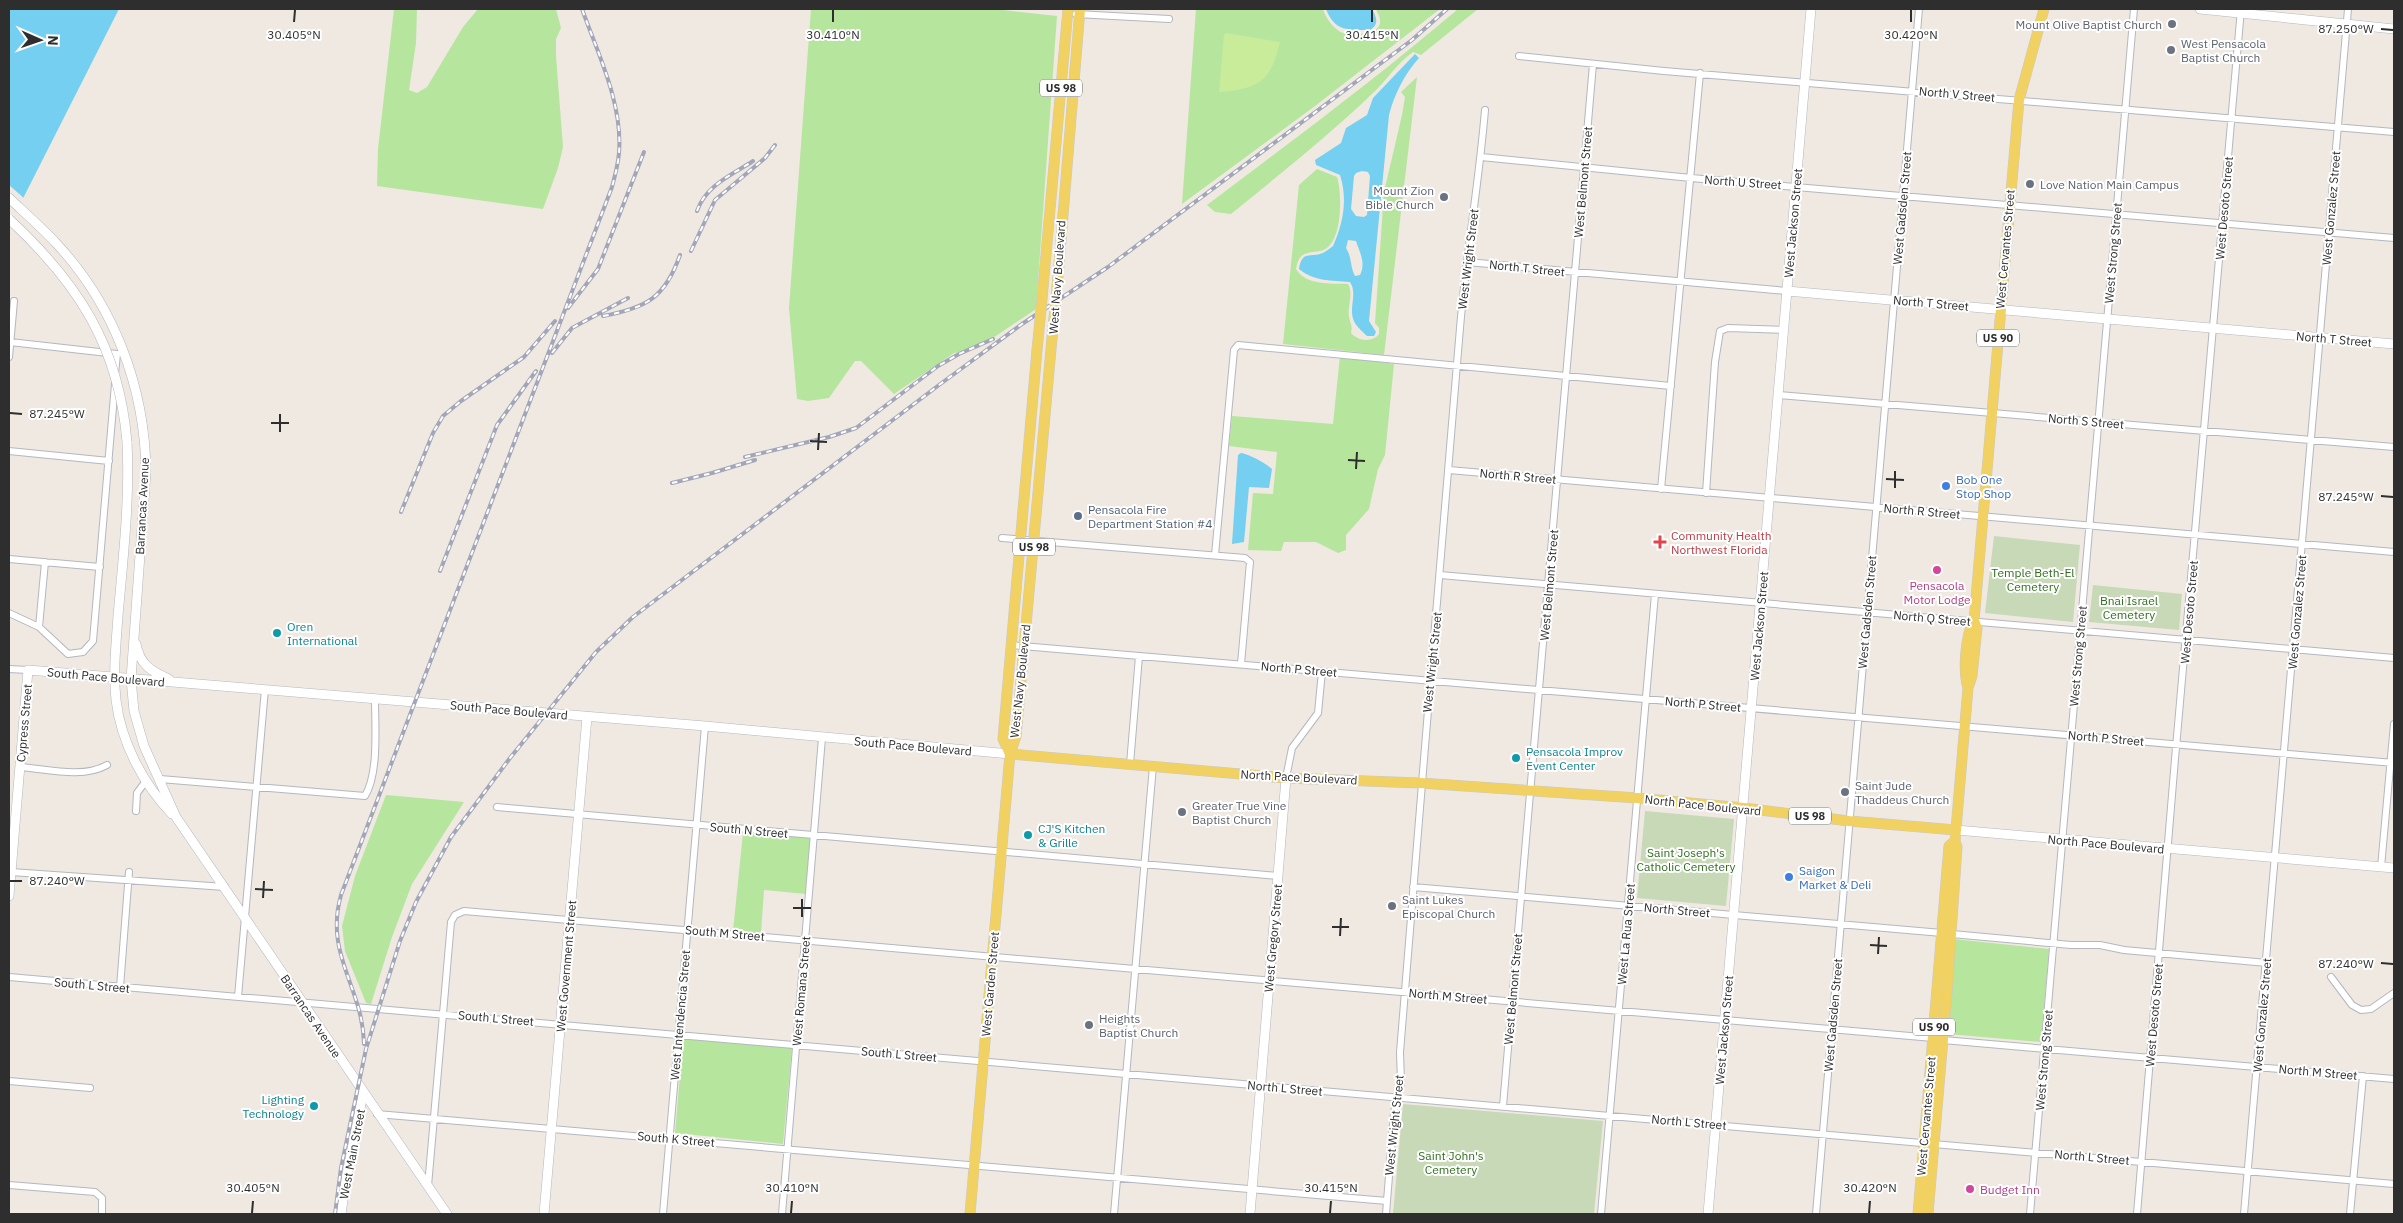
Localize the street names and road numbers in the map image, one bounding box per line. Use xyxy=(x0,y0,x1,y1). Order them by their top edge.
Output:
road number: US 98 xyxy=(1040,80,1082,96)
street label: North V Street xyxy=(1918,83,1996,105)
street label: West Belmont Street xyxy=(1571,126,1595,238)
street label: West Gonzalez Street xyxy=(2319,150,2343,266)
street label: West Gadsden Street xyxy=(1890,151,1914,265)
street label: West Desoto Street xyxy=(2212,156,2236,260)
street label: West Jackson Street xyxy=(1781,168,1805,278)
street label: North U Street xyxy=(1704,172,1782,192)
street label: West Cervantes Street xyxy=(1992,189,2018,309)
street label: West Strong Street xyxy=(2101,202,2125,304)
street label: West Wright Street xyxy=(1454,208,1482,310)
street label: West Navy Boulevard xyxy=(1046,220,1068,334)
street label: North T Street xyxy=(1488,257,1566,279)
street label: North T Street xyxy=(1892,292,1970,314)
street label: North T Street xyxy=(2295,328,2373,350)
road number: US 90 xyxy=(1977,329,2019,346)
street label: North S Street xyxy=(2047,410,2125,432)
street label: Barrancas Avenue xyxy=(132,457,152,555)
street label: North R Street xyxy=(1479,465,1557,487)
street label: North R Street xyxy=(1883,500,1961,522)
street label: West Belmont Street xyxy=(1537,529,1561,641)
road number: US 98 xyxy=(1013,538,1055,556)
street label: West Gonzalez Street xyxy=(2285,554,2309,670)
street label: West Gadsden Street xyxy=(1855,555,1879,669)
street label: West Desoto Street xyxy=(2177,560,2201,664)
street label: West Jackson Street xyxy=(1747,571,1771,681)
street label: West Strong Street xyxy=(2066,605,2090,707)
street label: North Q Street xyxy=(1893,607,1971,629)
street label: West Wright Street xyxy=(1419,611,1445,713)
street label: West Navy Boulevard xyxy=(1007,623,1033,739)
street label: North P Street xyxy=(1260,658,1338,680)
street label: South Pace Boulevard xyxy=(47,664,165,690)
street label: Cypress Street xyxy=(13,683,35,763)
street label: North P Street xyxy=(1664,693,1742,715)
street label: South Pace Boulevard xyxy=(450,697,568,723)
street label: North P Street xyxy=(2067,727,2145,749)
street label: South Pace Boulevard xyxy=(854,733,972,759)
street label: North Pace Boulevard xyxy=(1240,766,1358,788)
street label: North Pace Boulevard xyxy=(1644,791,1762,819)
road number: US 98 xyxy=(1789,808,1831,824)
street label: South N Street xyxy=(709,819,789,841)
street label: North Pace Boulevard xyxy=(2047,831,2165,857)
street label: West Gregory Street xyxy=(1261,883,1285,993)
street label: West La Rua Street xyxy=(1614,883,1638,985)
street label: West Government Street xyxy=(553,899,579,1033)
street label: North Street xyxy=(1643,900,1711,920)
street label: South M Street xyxy=(685,922,765,944)
street label: West Garden Street xyxy=(978,931,1002,1037)
street label: West Belmont Street xyxy=(1501,933,1525,1045)
street label: West Romana Street xyxy=(789,936,813,1046)
street label: West Intendencia Street xyxy=(667,949,693,1081)
street label: West Gonzalez Street xyxy=(2250,957,2274,1073)
street label: West Gadsden Street xyxy=(1821,958,1845,1072)
street label: West Desoto Street xyxy=(2142,963,2166,1067)
street label: Barrancas Avenue xyxy=(278,971,345,1061)
street label: South L Street xyxy=(53,974,131,996)
street label: West Jackson Street xyxy=(1712,975,1736,1085)
street label: North M Street xyxy=(1408,985,1488,1007)
street label: South L Street xyxy=(457,1007,535,1029)
street label: West Strong Street xyxy=(2032,1009,2056,1111)
road number: US 90 xyxy=(1913,1019,1955,1036)
street label: South L Street xyxy=(860,1043,938,1065)
street label: West Cervantes Street xyxy=(1913,1056,1939,1176)
street label: North M Street xyxy=(2278,1061,2358,1083)
street label: West Wright Street xyxy=(1381,1074,1407,1176)
street label: North L Street xyxy=(1247,1077,1323,1099)
street label: West Main Street xyxy=(336,1108,368,1200)
street label: North L Street xyxy=(1651,1111,1727,1133)
street label: South K Street xyxy=(637,1128,715,1150)
street label: North L Street xyxy=(2054,1146,2130,1168)

